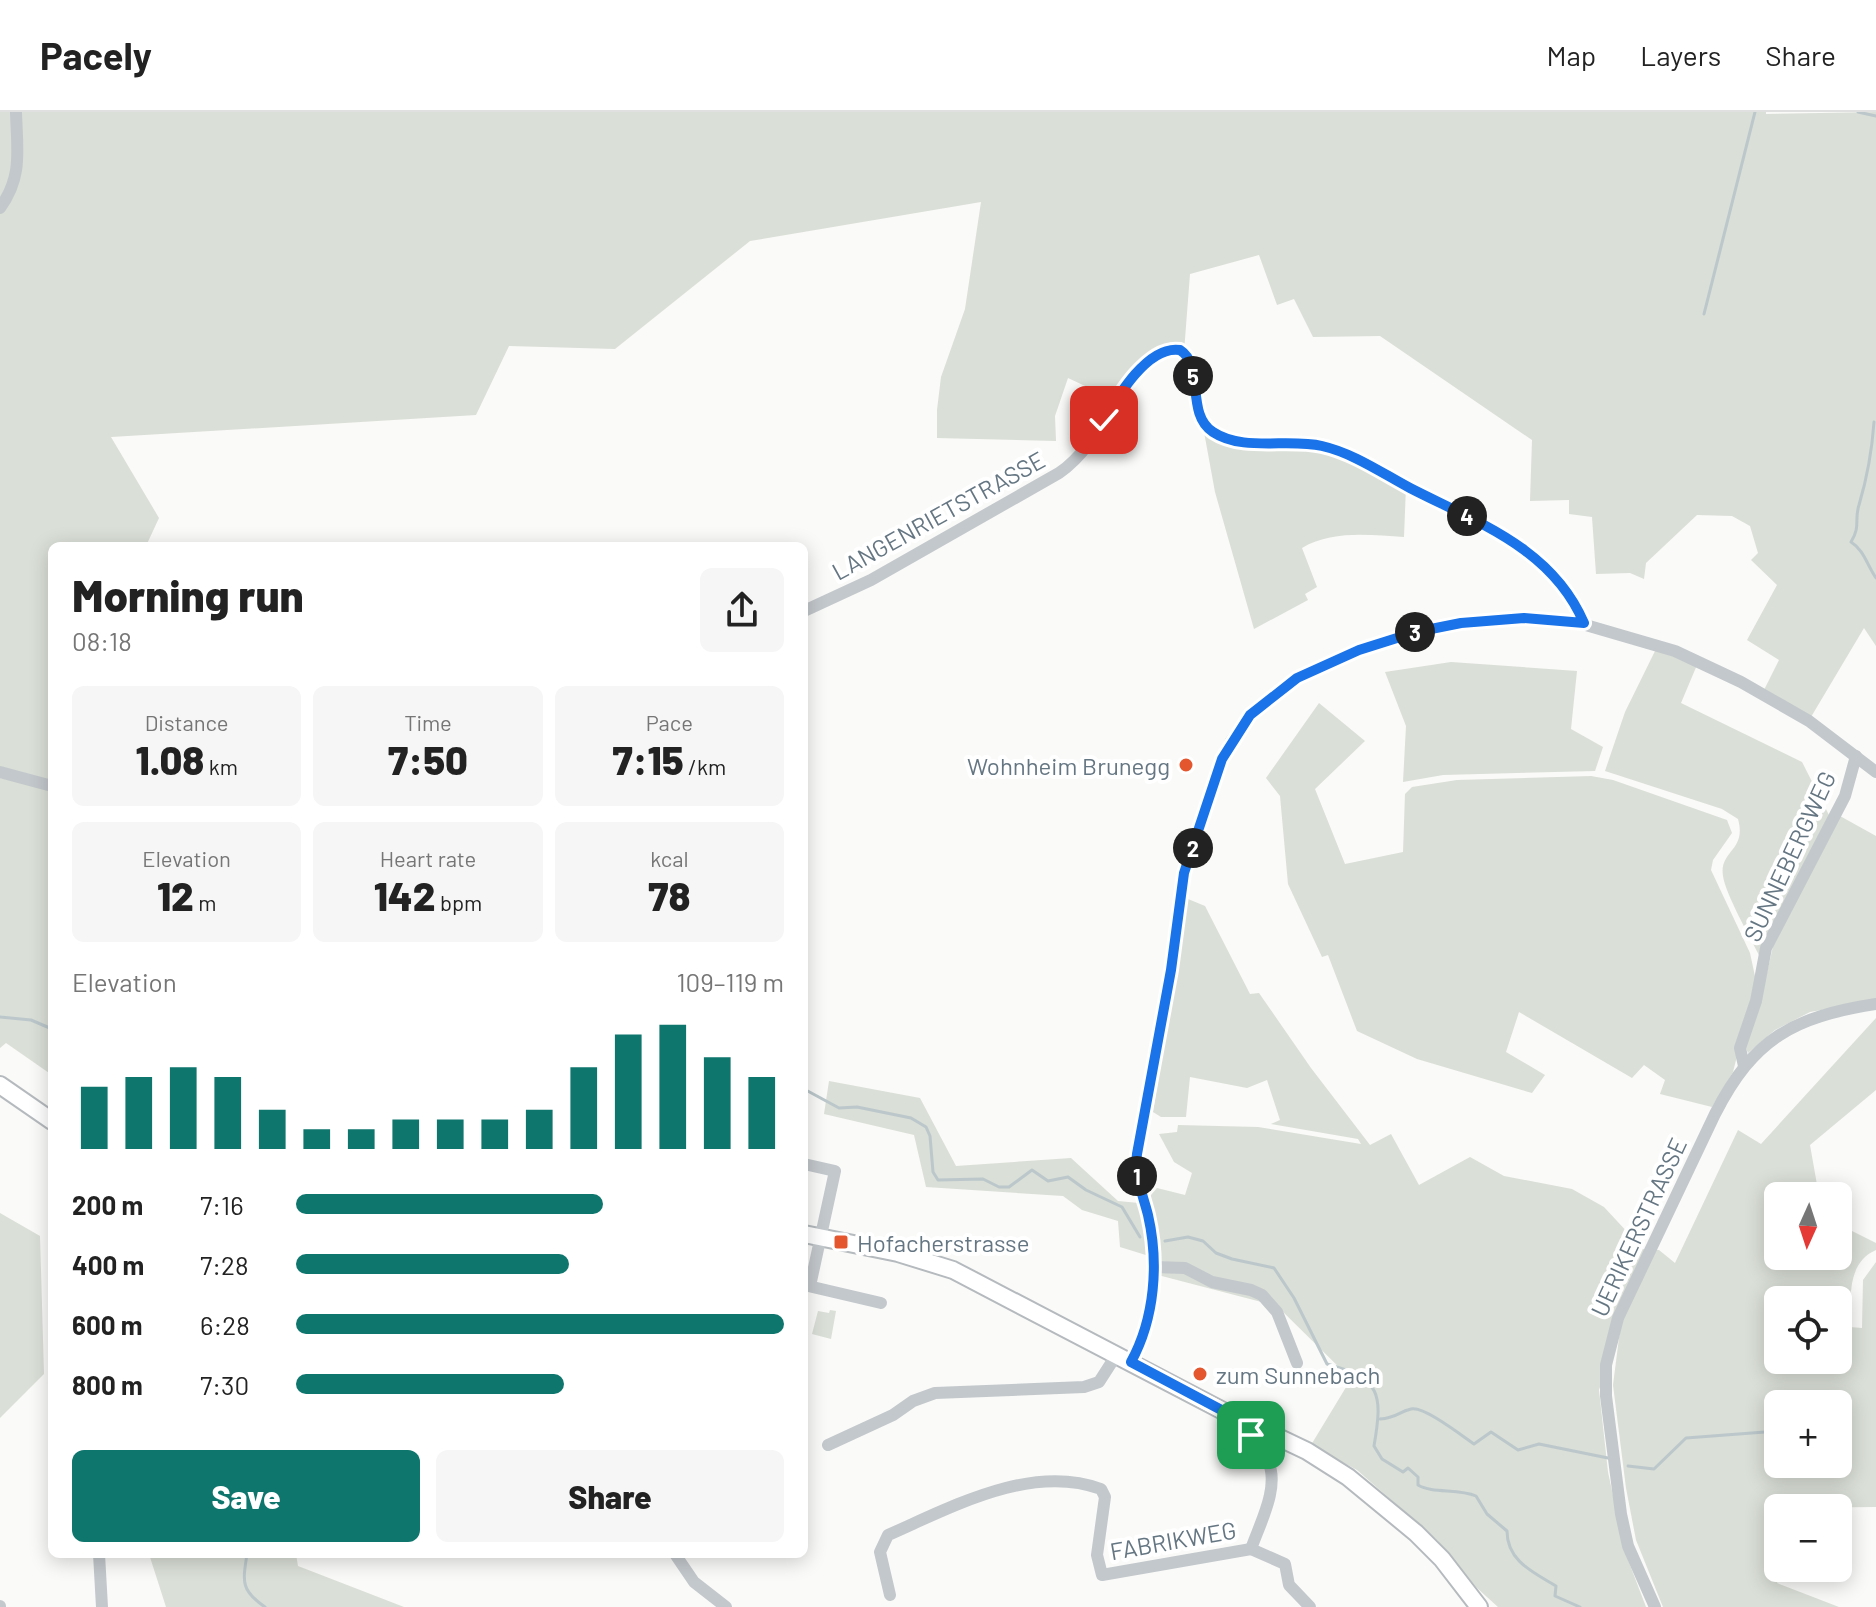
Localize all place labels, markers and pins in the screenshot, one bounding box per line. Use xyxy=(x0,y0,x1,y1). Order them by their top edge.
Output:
pin: 5 xyxy=(1173,356,1213,396)
pin xyxy=(1070,386,1138,454)
pin: 4 xyxy=(1447,496,1487,536)
pin: 3 xyxy=(1395,612,1435,652)
place label: Wohnheim Brunegg xyxy=(967,751,1170,780)
marker: Wohnheim Brunegg xyxy=(1177,756,1195,774)
pin: 2 xyxy=(1173,828,1213,868)
pin: 1 xyxy=(1117,1156,1157,1196)
place label: Hofacherstrasse xyxy=(857,1228,1029,1257)
marker: Hofacherstrasse xyxy=(832,1233,850,1251)
place label: zum Sunnebach xyxy=(1216,1360,1380,1389)
marker: zum Sunnebach xyxy=(1191,1365,1209,1383)
pin xyxy=(1217,1401,1285,1469)

